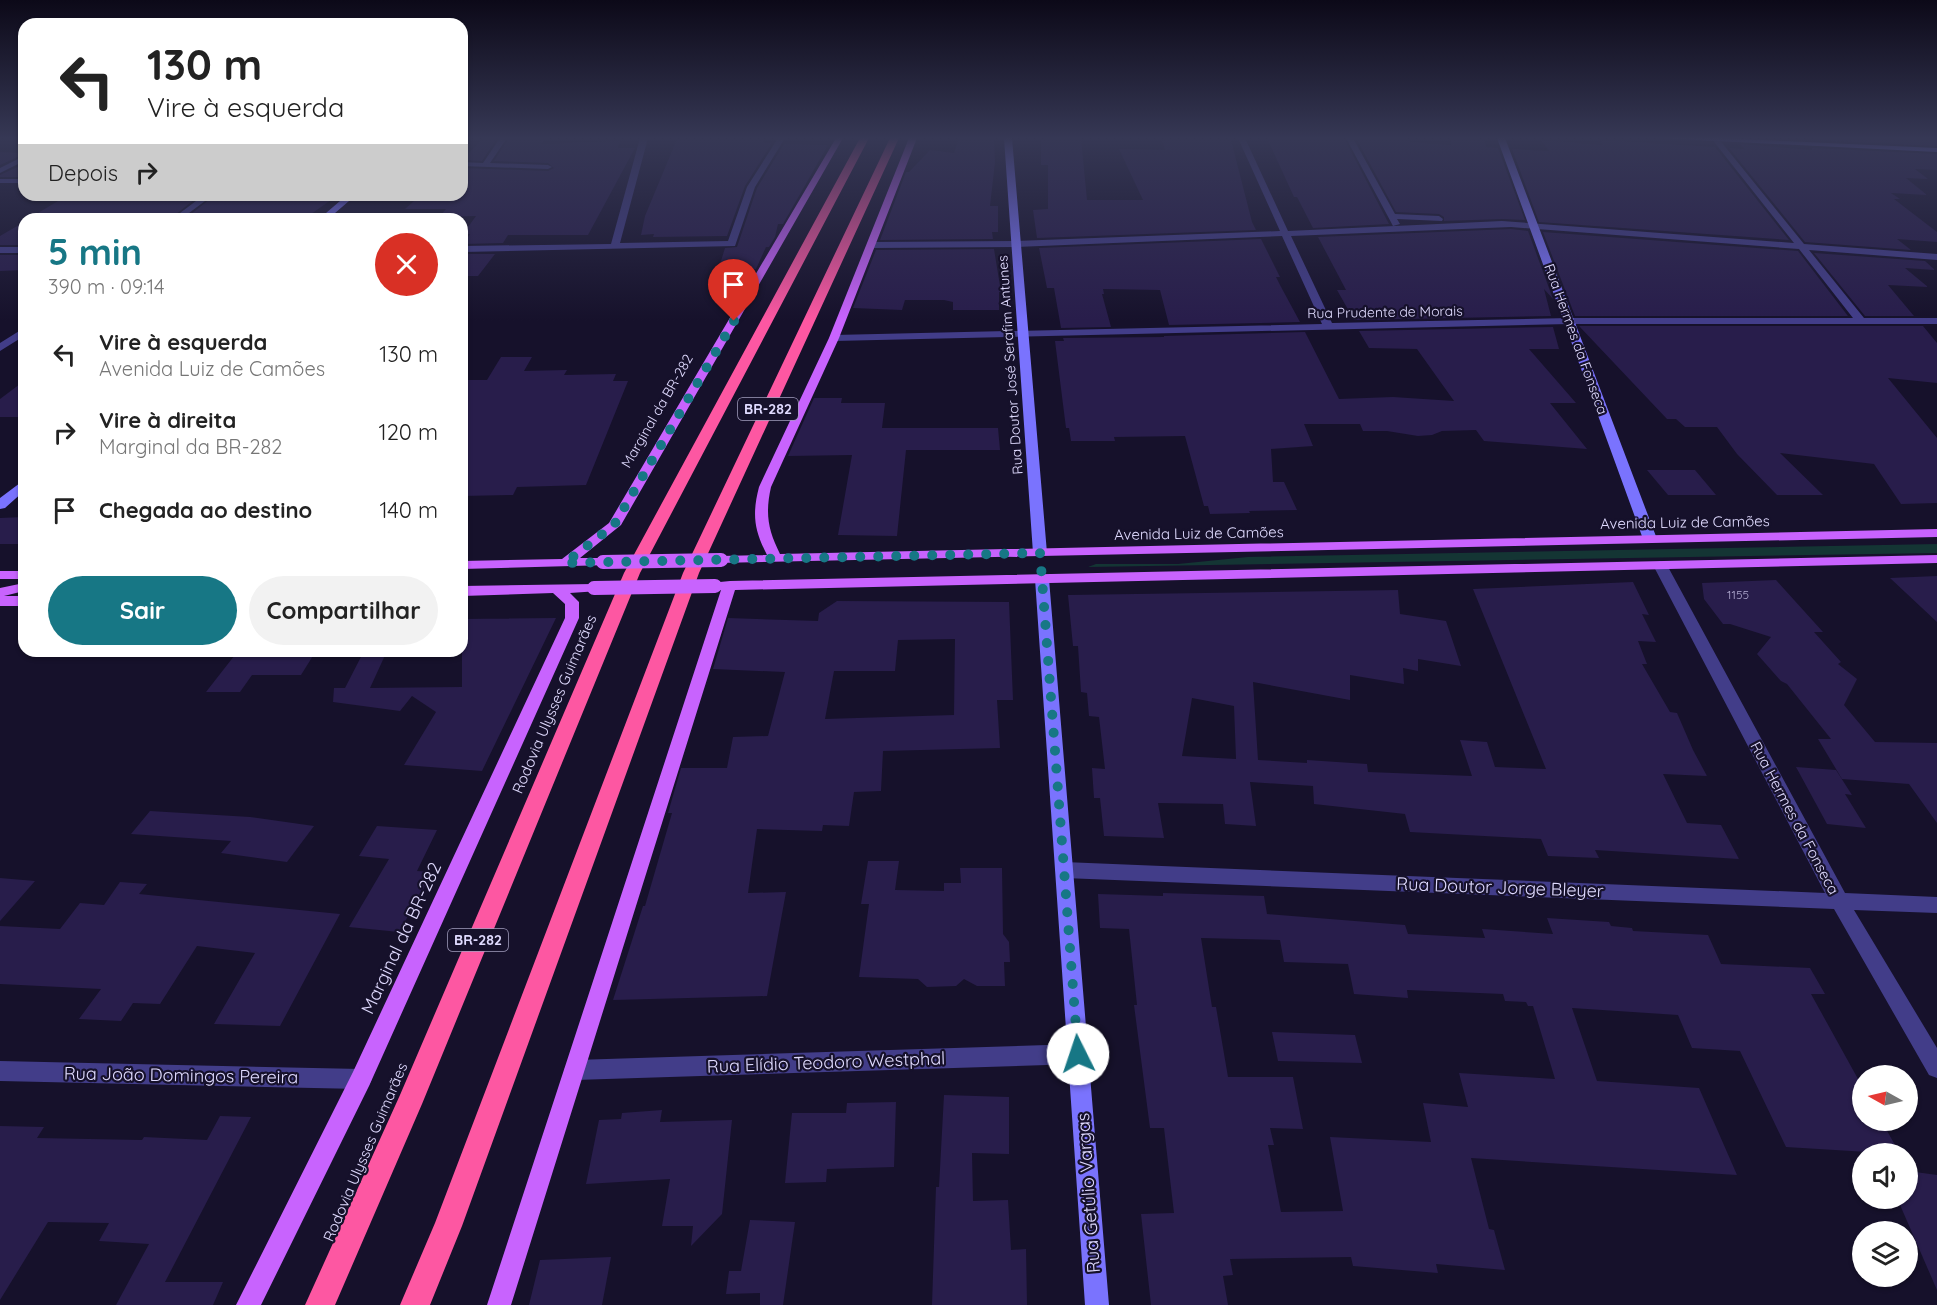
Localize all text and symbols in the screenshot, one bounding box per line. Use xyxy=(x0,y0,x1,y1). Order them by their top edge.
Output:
text: 130 m xyxy=(147,38,262,91)
icon: left xyxy=(48,42,126,120)
text: Vire à esquerda xyxy=(147,90,344,124)
icon: right xyxy=(130,156,163,189)
text: Depois xyxy=(48,159,118,187)
text: 5 min xyxy=(48,229,142,274)
button: close xyxy=(375,233,438,296)
street label: Rua Doutor José Serafim Antunes xyxy=(993,255,1027,475)
pin xyxy=(708,259,759,321)
street label: Rua Hermes da Fonseca xyxy=(1540,261,1612,417)
icon: arrive xyxy=(717,268,750,301)
text: 390 m · 09:14 xyxy=(48,274,165,299)
street label: Rua Prudente de Morais xyxy=(1307,302,1463,322)
text: Vire à esquerda xyxy=(99,328,267,356)
icon: left xyxy=(48,338,81,371)
text: 130 m xyxy=(379,340,438,368)
street label: Marginal da BR-282 xyxy=(617,351,697,471)
text: Avenida Luiz de Camões xyxy=(99,356,325,381)
road number: BR-282 xyxy=(738,398,798,420)
text: Vire à direita xyxy=(99,406,236,434)
icon: right xyxy=(48,416,81,449)
text: 120 m xyxy=(379,418,438,446)
text: Marginal da BR-282 xyxy=(99,434,282,459)
icon: arrive xyxy=(48,494,81,527)
text: Chegada ao destino xyxy=(99,496,312,524)
text: 140 m xyxy=(379,496,438,524)
street label: Avenida Luiz de Camões xyxy=(1600,511,1770,533)
street label: Avenida Luiz de Camões xyxy=(1114,522,1284,544)
button: Sair xyxy=(48,576,237,645)
button: Compartilhar xyxy=(249,576,438,645)
house number: 1155 xyxy=(1727,587,1749,602)
street label: Rodovia Ulysses Guimarães xyxy=(508,612,600,796)
street label: Rua Hermes da Fonseca xyxy=(1747,738,1843,898)
street label: Marginal da BR-282 xyxy=(356,858,446,1018)
street label: Rua Doutor Jorge Bleyer xyxy=(1396,872,1604,902)
road number: BR-282 xyxy=(448,929,508,951)
position arrow xyxy=(1046,1022,1110,1086)
street label: Rua Elídio Teodoro Westphal xyxy=(706,1046,946,1078)
street label: Rodovia Ulysses Guimarães xyxy=(319,1060,411,1244)
street label: Rua João Domingos Pereira xyxy=(64,1061,298,1089)
north arrow xyxy=(1852,1065,1918,1131)
map controls xyxy=(1852,1065,1918,1287)
street label: Rua Getúlio Vargas xyxy=(1071,1112,1105,1274)
button: sound xyxy=(1852,1143,1918,1209)
button: layers xyxy=(1852,1221,1918,1287)

